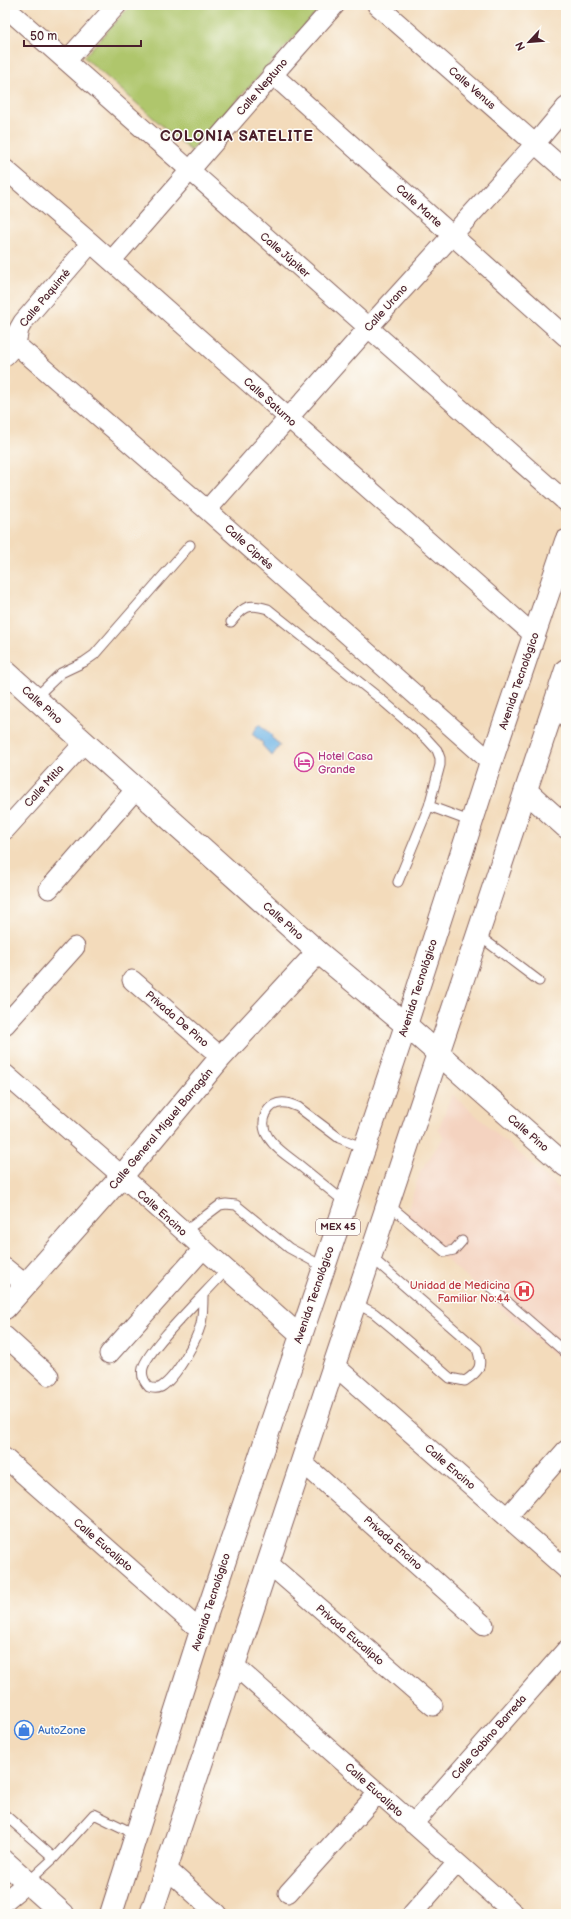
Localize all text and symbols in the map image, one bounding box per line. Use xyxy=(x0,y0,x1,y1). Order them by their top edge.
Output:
scale bar xyxy=(24,22,141,48)
north arrow xyxy=(509,22,549,62)
text: 50 m xyxy=(30,29,57,44)
text: N xyxy=(513,40,528,53)
street label: Calle Neptuno xyxy=(234,56,290,118)
street label: Calle Venus xyxy=(446,64,499,112)
district label: COLONIA SATELITE xyxy=(160,127,314,146)
street label: Calle Marte xyxy=(393,182,445,230)
street label: Calle Júpiter xyxy=(257,230,313,281)
street label: Calle Paquimé xyxy=(17,266,73,330)
street label: Calle Urano xyxy=(361,282,411,334)
street label: Calle Saturno xyxy=(241,375,299,429)
street label: Calle Ciprés xyxy=(222,522,276,573)
street label: Avenida Tecnológico xyxy=(496,631,542,731)
street label: Calle Pino xyxy=(19,683,65,727)
place label: Hotel Casa Grande xyxy=(318,750,373,776)
hotel icon: Hotel Casa Grande xyxy=(293,751,315,773)
street label: Calle Mitla xyxy=(22,762,66,810)
street label: Calle Pino xyxy=(260,899,306,943)
street label: Avenida Tecnológico xyxy=(396,937,440,1039)
street label: Privada De Pino xyxy=(143,988,211,1050)
street label: Calle General Miguel Barragán xyxy=(106,1066,216,1192)
street label: Calle Pino xyxy=(505,1112,551,1154)
street label: Calle Encino xyxy=(134,1187,190,1239)
road number: MEX 45 xyxy=(316,1219,360,1235)
street label: Avenida Tecnológico xyxy=(291,1245,337,1345)
place label: Unidad de Medicina Familiar No:44 xyxy=(410,1279,510,1305)
hospital icon: Unidad de Medicina Familiar No:44 xyxy=(513,1280,535,1302)
street label: Calle Encino xyxy=(422,1442,478,1492)
street label: Privada Encino xyxy=(361,1513,425,1573)
street label: Calle Eucalipto xyxy=(71,1516,135,1574)
street label: Avenida Tecnológico xyxy=(189,1551,233,1653)
street label: Privada Eucalipto xyxy=(313,1602,387,1668)
street label: Calle Gabino Barreda xyxy=(449,1692,529,1782)
shop icon: AutoZone xyxy=(13,1719,35,1741)
place label: AutoZone xyxy=(38,1724,86,1737)
street label: Calle Eucalipto xyxy=(342,1760,406,1820)

